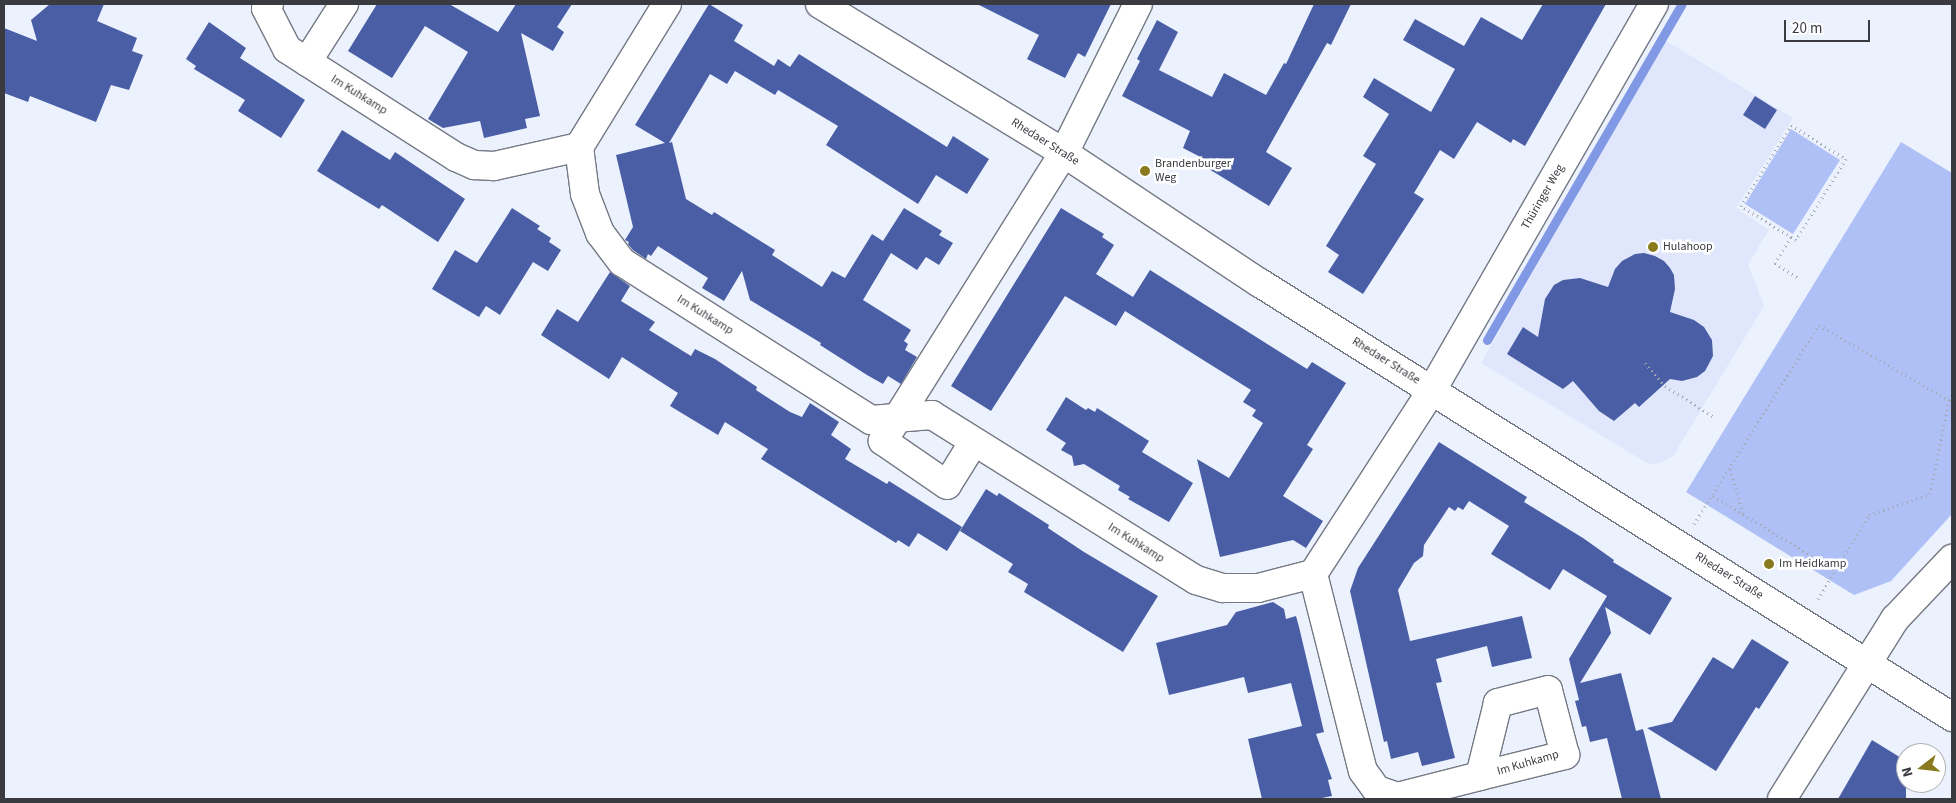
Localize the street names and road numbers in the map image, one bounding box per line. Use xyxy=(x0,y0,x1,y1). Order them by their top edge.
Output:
street label: Im Kuhkamp xyxy=(328,72,390,118)
street label: Rhedaer Straße xyxy=(1008,115,1082,169)
street label: Thüringer Weg xyxy=(1519,162,1567,232)
street label: Im Kuhkamp xyxy=(674,292,736,338)
street label: Rhedaer Straße xyxy=(1349,334,1423,388)
street label: Im Kuhkamp xyxy=(1105,520,1167,566)
street label: Rhedaer Straße xyxy=(1692,549,1766,603)
street label: Im Kuhkamp xyxy=(1495,747,1561,779)

